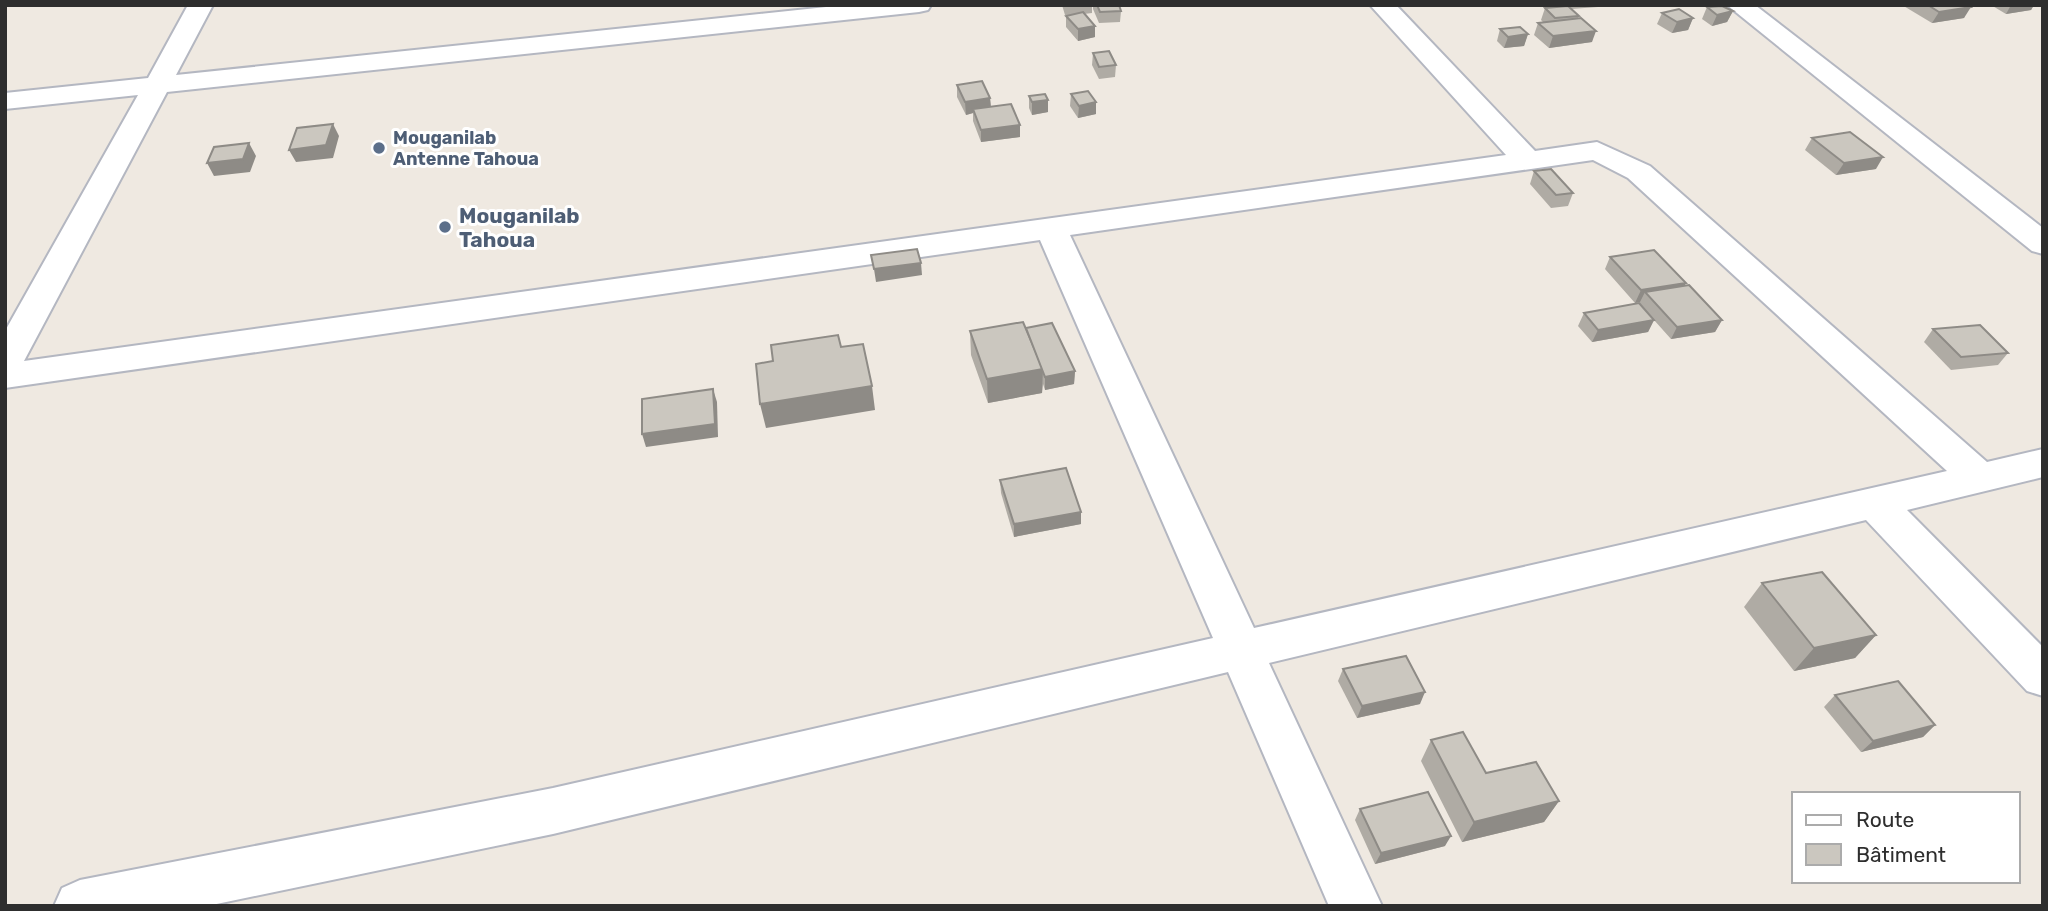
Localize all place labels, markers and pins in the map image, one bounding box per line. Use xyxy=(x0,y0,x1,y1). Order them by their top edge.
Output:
place label: Mouganilab Antenne Tahoua xyxy=(393,127,539,170)
marker: Mouganilab Antenne Tahoua xyxy=(371,140,387,156)
place label: Mouganilab Tahoua xyxy=(459,203,580,252)
marker: Mouganilab Tahoua xyxy=(437,219,453,235)

